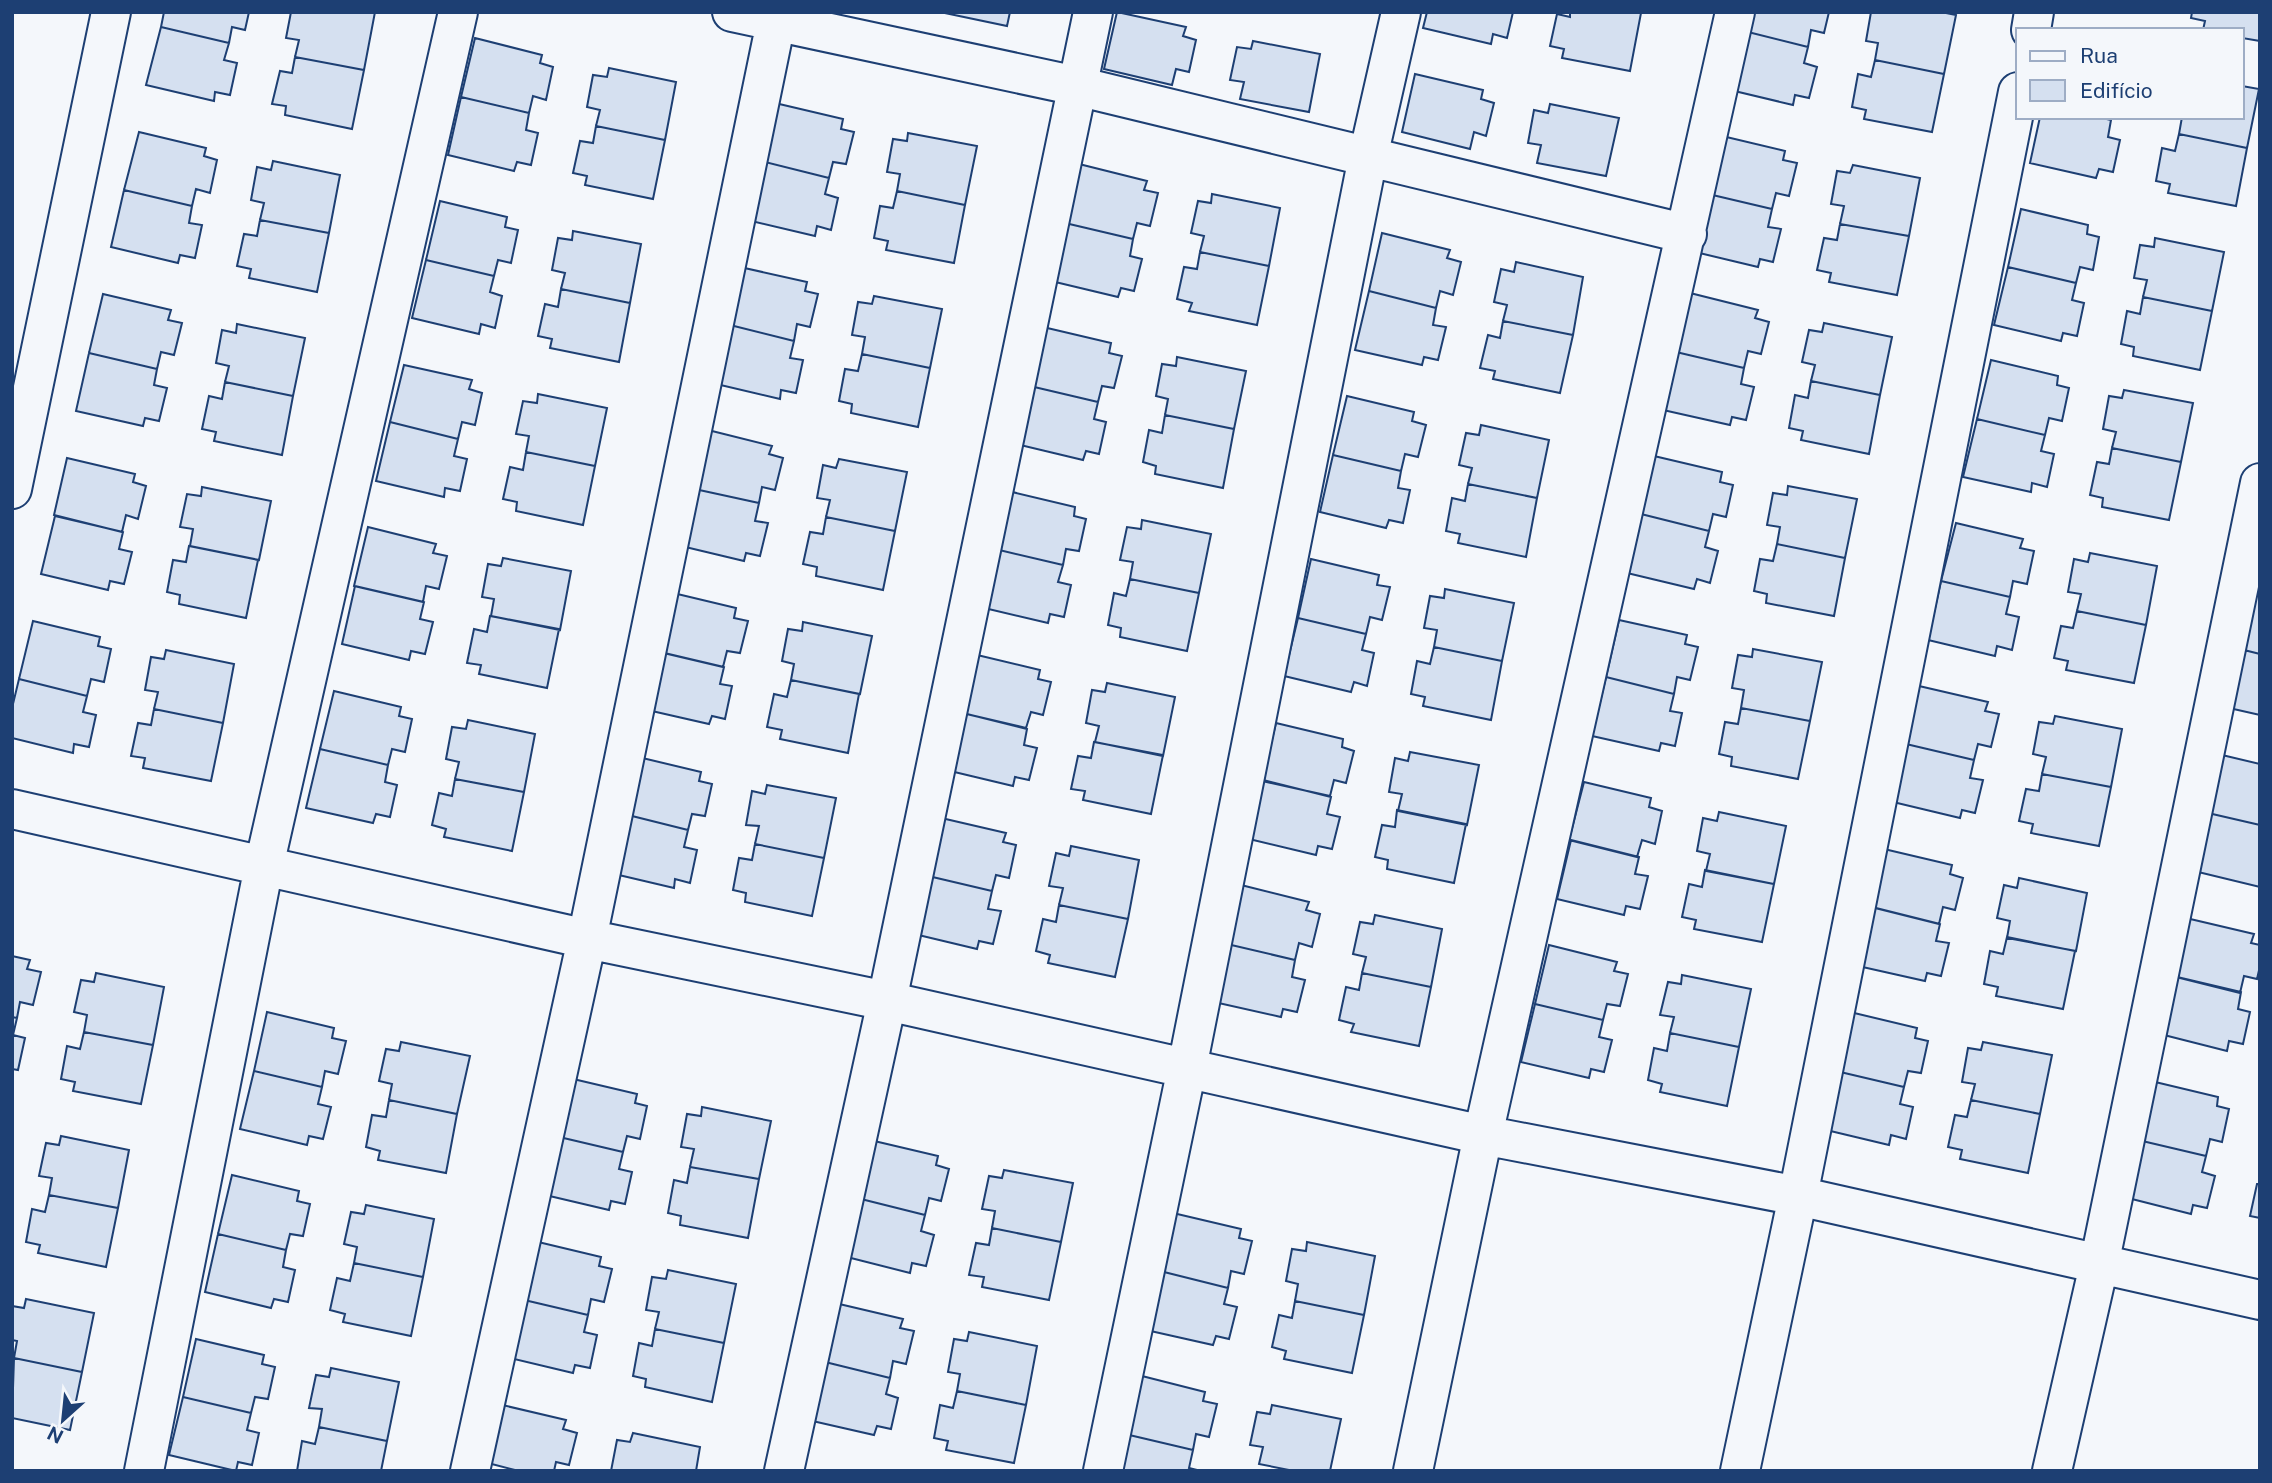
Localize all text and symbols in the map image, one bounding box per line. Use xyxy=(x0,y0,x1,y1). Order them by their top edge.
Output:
legend xyxy=(2016,28,2244,119)
text: Rua xyxy=(2080,43,2118,68)
text: Edifício xyxy=(2080,78,2153,103)
north arrow xyxy=(28,1385,98,1455)
text: N xyxy=(44,1422,67,1448)

